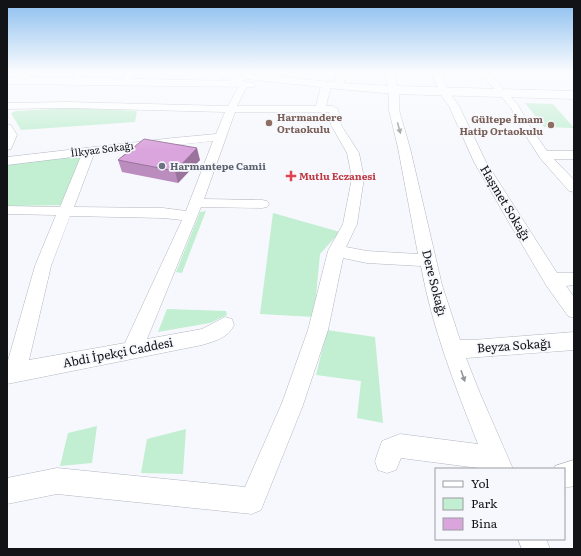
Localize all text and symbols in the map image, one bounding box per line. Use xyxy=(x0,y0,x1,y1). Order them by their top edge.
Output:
place label: Harmandere Ortaokulu xyxy=(277,109,342,136)
place label: Gültepe İmam Hatip Ortaokulu xyxy=(459,111,543,138)
marker: Harmandere Ortaokulu xyxy=(264,118,274,128)
marker: Gültepe İmam Hatip Ortaokulu xyxy=(546,120,556,130)
one-way arrow xyxy=(396,123,402,135)
street label: İlkyaz Sokağı xyxy=(70,137,135,160)
place label: Harmantepe Camii xyxy=(170,158,266,173)
marker: Harmantepe Camii xyxy=(157,161,167,171)
street label: Haşmet Sokağı xyxy=(476,161,536,244)
place label: Mutlu Eczanesi xyxy=(299,168,376,183)
marker: Mutlu Eczanesi xyxy=(286,171,296,181)
street label: Dere Sokağı xyxy=(418,248,452,318)
street label: Abdi İpekçi Caddesi xyxy=(61,332,175,372)
street label: Beyza Sokağı xyxy=(476,333,552,357)
one-way arrow xyxy=(460,370,466,382)
legend xyxy=(435,468,565,540)
text: Yol xyxy=(471,474,489,492)
text: Park xyxy=(471,494,498,512)
text: Bina xyxy=(471,514,498,532)

